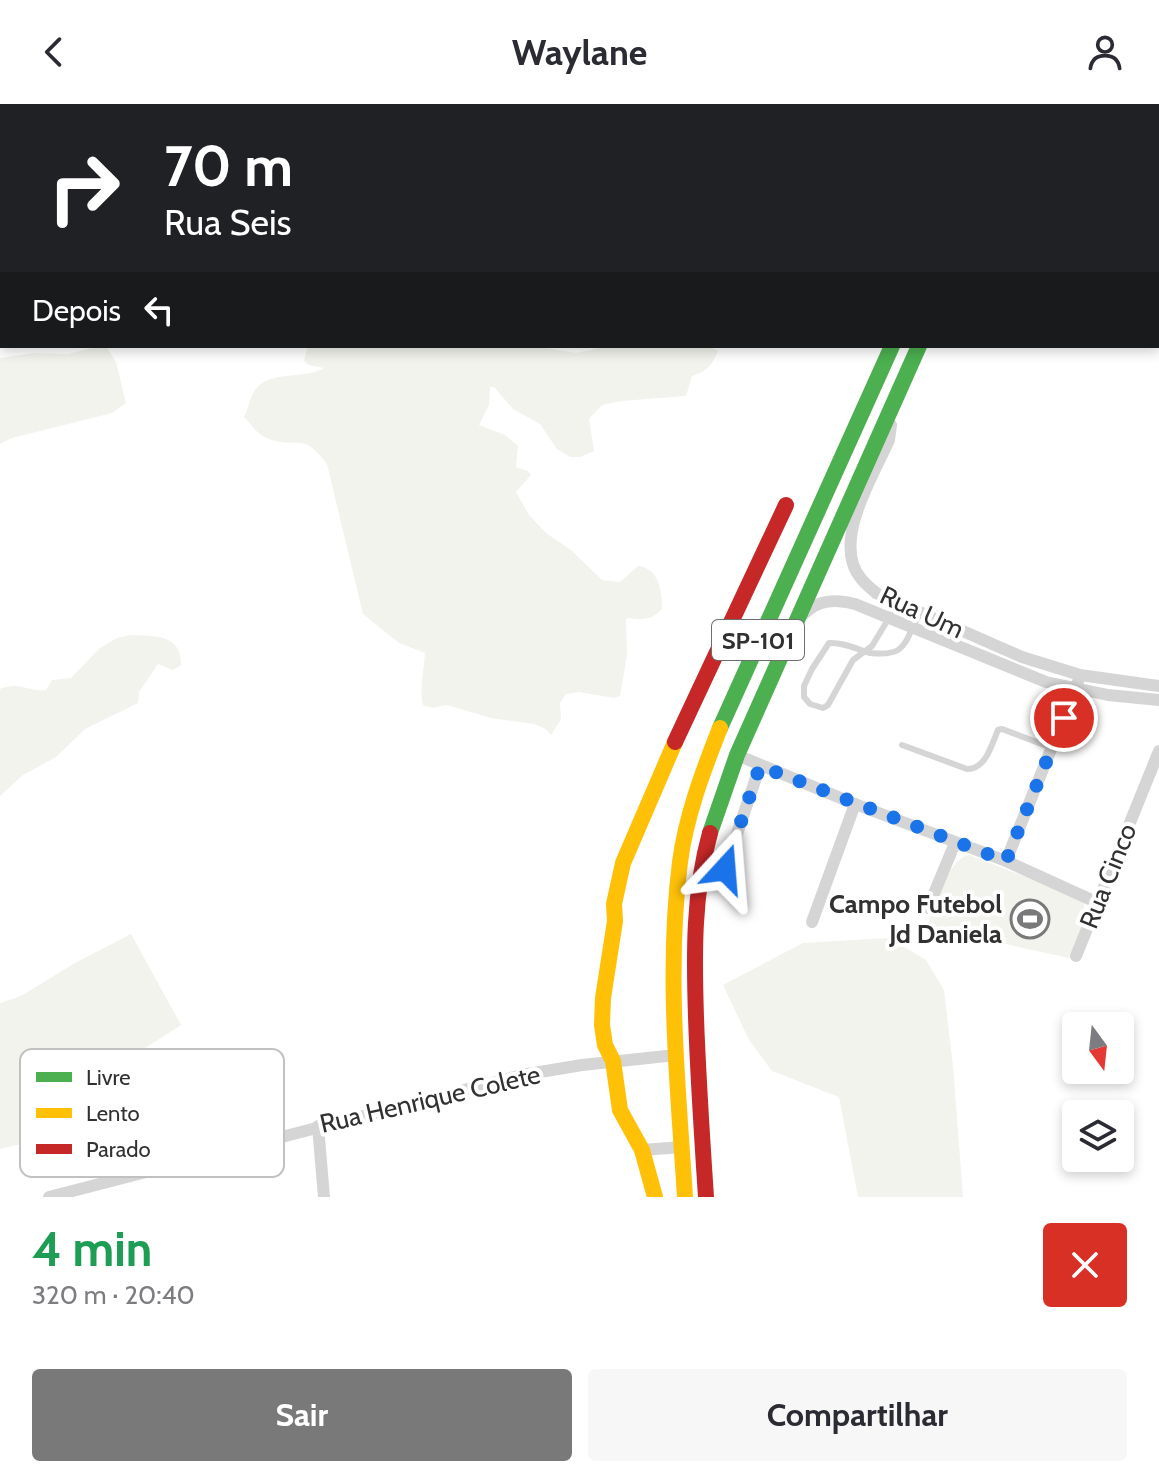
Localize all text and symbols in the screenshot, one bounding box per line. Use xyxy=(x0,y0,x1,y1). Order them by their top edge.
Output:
icon: back xyxy=(32,30,76,74)
text: Waylane xyxy=(512,30,647,74)
icon: person xyxy=(1083,30,1127,74)
text: 70 m xyxy=(164,132,293,200)
icon: right xyxy=(32,136,136,240)
text: Rua Seis xyxy=(164,200,292,244)
icon: left xyxy=(137,288,181,332)
text: Depois xyxy=(32,292,121,329)
street label: Rua Um xyxy=(875,579,969,645)
road number: SP-101 xyxy=(712,620,804,660)
pin xyxy=(1030,684,1098,752)
icon: arrive xyxy=(1042,696,1086,740)
street label: Rua Cinco xyxy=(1073,819,1143,933)
position arrow xyxy=(683,827,767,911)
place label: Campo Futebol Jd Daniela xyxy=(829,888,1002,950)
sports icon: Campo Futebol Jd Daniela xyxy=(1009,898,1051,940)
north arrow xyxy=(1062,1012,1134,1084)
map controls xyxy=(1062,1012,1134,1172)
legend xyxy=(20,1049,284,1177)
street label: Rua Henrique Colete xyxy=(317,1058,543,1140)
text: Livre xyxy=(86,1064,130,1091)
text: Lento xyxy=(86,1100,140,1127)
button: layers xyxy=(1062,1100,1134,1172)
text: Parado xyxy=(86,1136,151,1163)
text: 4 min xyxy=(32,1220,152,1278)
button: close xyxy=(1043,1223,1127,1307)
text: 320 m · 20:40 xyxy=(32,1279,195,1311)
button: Sair xyxy=(32,1369,572,1461)
button: Compartilhar xyxy=(588,1369,1127,1461)

